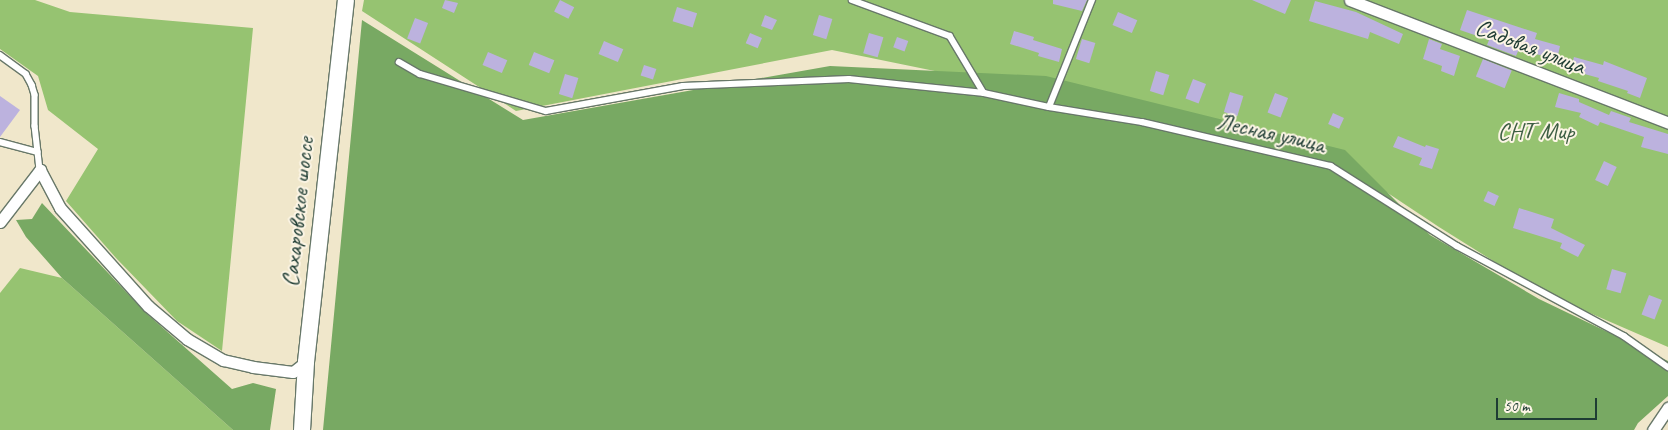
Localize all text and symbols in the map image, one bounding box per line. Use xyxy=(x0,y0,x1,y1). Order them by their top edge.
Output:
street label: Садовая улица xyxy=(1471,13,1589,81)
street label: Лесная улица xyxy=(1214,107,1328,159)
park label: СНТ Мир xyxy=(1498,118,1574,146)
street label: Сахаровское шоссе xyxy=(276,135,320,289)
scale bar xyxy=(1498,388,1599,420)
text: 50 m xyxy=(1504,397,1530,416)

